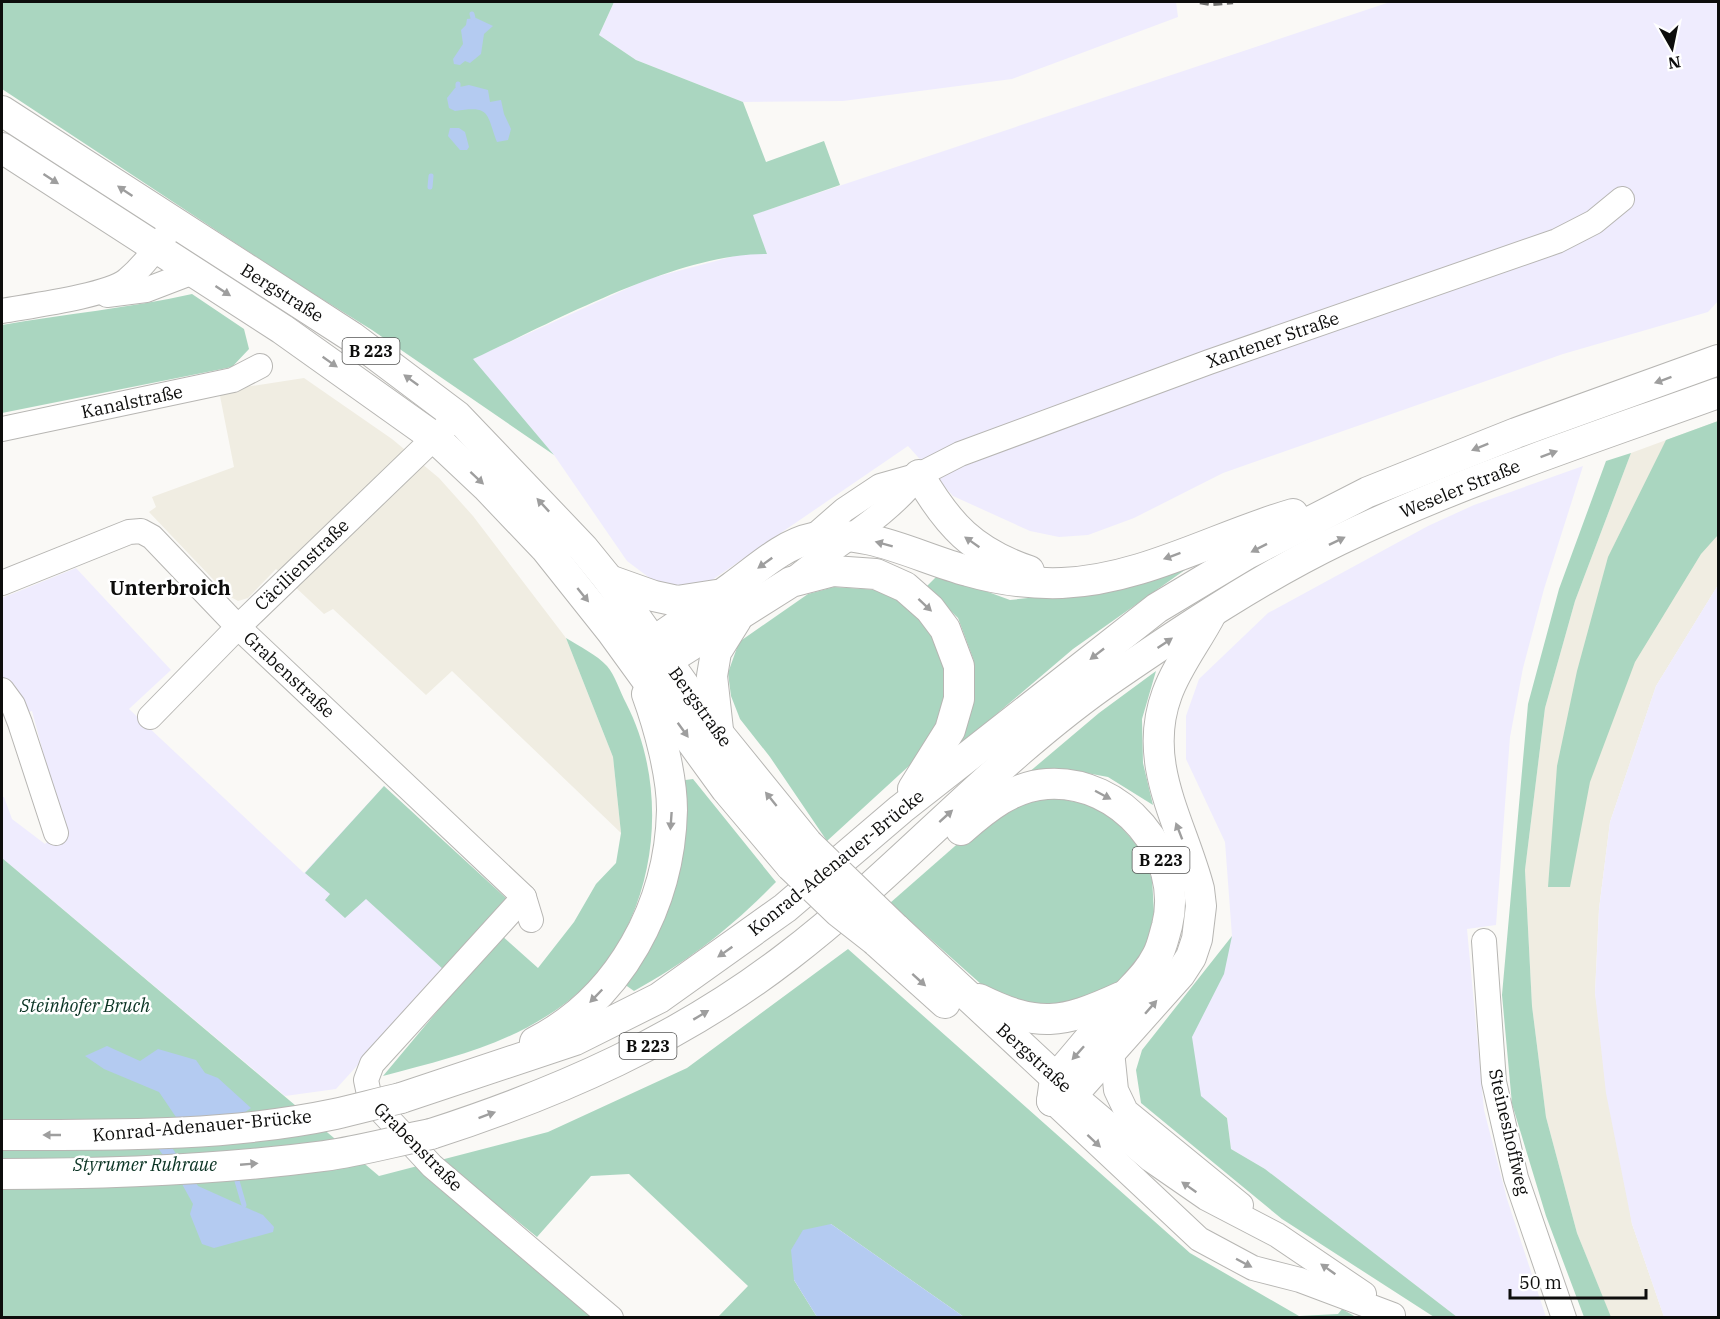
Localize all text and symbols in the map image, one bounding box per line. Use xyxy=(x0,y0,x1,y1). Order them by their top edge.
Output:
north arrow xyxy=(1642,18,1702,78)
text: N xyxy=(1667,52,1682,74)
one-way arrow xyxy=(42,174,59,185)
one-way arrow xyxy=(117,186,133,197)
street label: Bergstraße xyxy=(237,258,328,327)
one-way arrow xyxy=(215,286,231,297)
street label: Xantener Straße xyxy=(1204,306,1342,373)
road number: B 223 xyxy=(342,338,400,364)
one-way arrow xyxy=(322,356,338,368)
one-way arrow xyxy=(403,374,418,386)
one-way arrow xyxy=(1654,375,1672,385)
street label: Kanalstraße xyxy=(79,380,185,423)
one-way arrow xyxy=(1471,442,1489,452)
one-way arrow xyxy=(1540,449,1558,459)
street label: Weseler Straße xyxy=(1396,454,1523,523)
one-way arrow xyxy=(470,471,485,485)
one-way arrow xyxy=(537,498,550,513)
street label: Cäcilienstraße xyxy=(250,514,354,615)
one-way arrow xyxy=(965,536,981,548)
one-way arrow xyxy=(1329,536,1346,545)
one-way arrow xyxy=(875,539,893,549)
one-way arrow xyxy=(1251,543,1268,552)
one-way arrow xyxy=(1163,552,1181,561)
one-way arrow xyxy=(758,557,774,569)
district label: Unterbroich xyxy=(109,574,231,601)
one-way arrow xyxy=(576,587,589,603)
one-way arrow xyxy=(917,598,932,612)
street label: Grabenstraße xyxy=(239,626,340,723)
one-way arrow xyxy=(1157,638,1173,649)
one-way arrow xyxy=(1089,648,1104,660)
street label: Bergstraße xyxy=(664,662,737,751)
one-way arrow xyxy=(677,723,689,738)
street label: Konrad-Adenauer-Brücke xyxy=(743,785,928,941)
one-way arrow xyxy=(1094,790,1112,800)
one-way arrow xyxy=(765,791,778,806)
one-way arrow xyxy=(938,810,953,823)
one-way arrow xyxy=(666,811,676,830)
one-way arrow xyxy=(1174,822,1183,840)
road number: B 223 xyxy=(1132,847,1190,873)
one-way arrow xyxy=(717,946,733,958)
one-way arrow xyxy=(912,973,927,987)
one-way arrow xyxy=(590,988,604,1002)
park label: Steinhofer Bruch xyxy=(19,994,150,1017)
one-way arrow xyxy=(1144,1000,1157,1015)
one-way arrow xyxy=(693,1010,710,1020)
street label: Bergstraße xyxy=(992,1018,1077,1097)
road number: B 223 xyxy=(620,1033,676,1059)
one-way arrow xyxy=(1072,1045,1085,1060)
street label: Steineshoffweg xyxy=(1484,1066,1535,1198)
street label: Grabenstraße xyxy=(369,1097,468,1196)
street label: Konrad-Adenauer-Brücke xyxy=(91,1104,312,1147)
one-way arrow xyxy=(478,1110,496,1120)
one-way arrow xyxy=(43,1130,62,1140)
one-way arrow xyxy=(1087,1134,1102,1148)
park label: Styrumer Ruhraue xyxy=(72,1153,217,1176)
one-way arrow xyxy=(239,1159,258,1169)
one-way arrow xyxy=(1181,1182,1197,1193)
one-way arrow xyxy=(1236,1258,1253,1268)
scale bar xyxy=(1510,1262,1646,1300)
one-way arrow xyxy=(1319,1264,1336,1275)
text: 50 m xyxy=(1519,1271,1562,1294)

